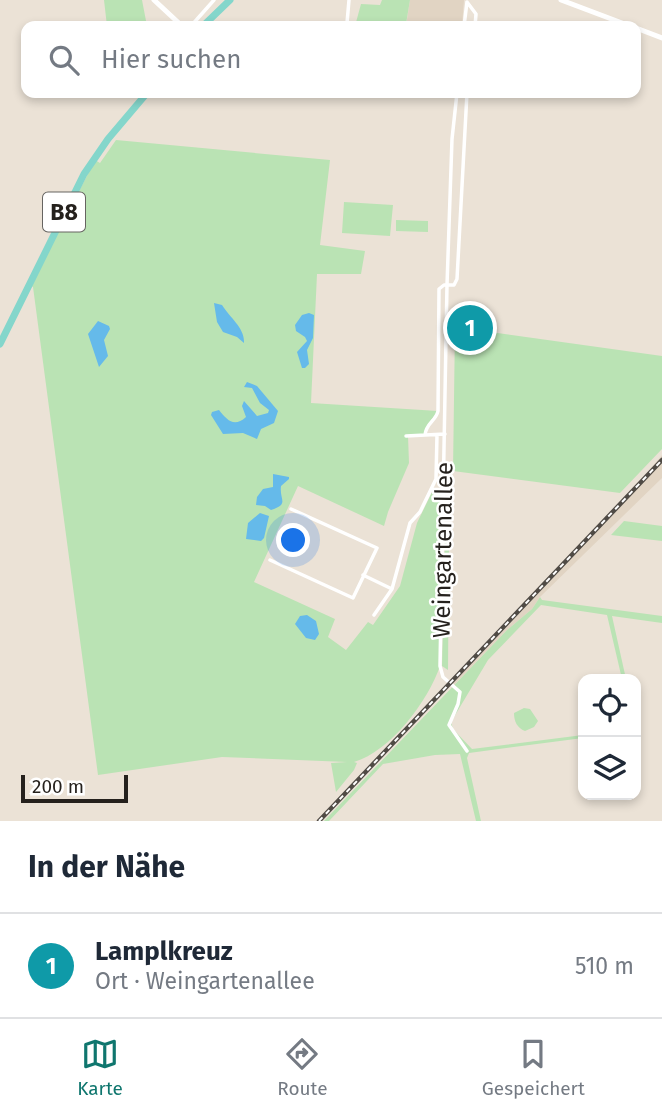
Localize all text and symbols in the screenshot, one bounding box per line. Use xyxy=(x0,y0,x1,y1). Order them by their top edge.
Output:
search box xyxy=(21,21,641,98)
icon: search xyxy=(45,41,83,79)
text: Hier suchen xyxy=(101,44,241,75)
road number: B8 xyxy=(43,192,85,232)
pin: 1 xyxy=(447,302,493,354)
street label: Weingartenallee xyxy=(427,462,459,638)
your location xyxy=(276,523,310,557)
map controls xyxy=(578,674,641,800)
button: locate xyxy=(578,674,641,737)
button: layers xyxy=(578,737,641,800)
scale bar xyxy=(21,772,128,804)
text: 200 m xyxy=(32,775,84,798)
text: In der Nähe xyxy=(28,849,185,885)
text: Lamplkreuz xyxy=(95,936,233,967)
text: 1 xyxy=(46,952,56,980)
text: 510 m xyxy=(575,952,634,980)
text: Ort · Weingartenallee xyxy=(95,967,315,995)
tab: Karte xyxy=(77,1035,123,1100)
tab: Route xyxy=(277,1035,327,1100)
tab: Gespeichert xyxy=(482,1035,585,1100)

